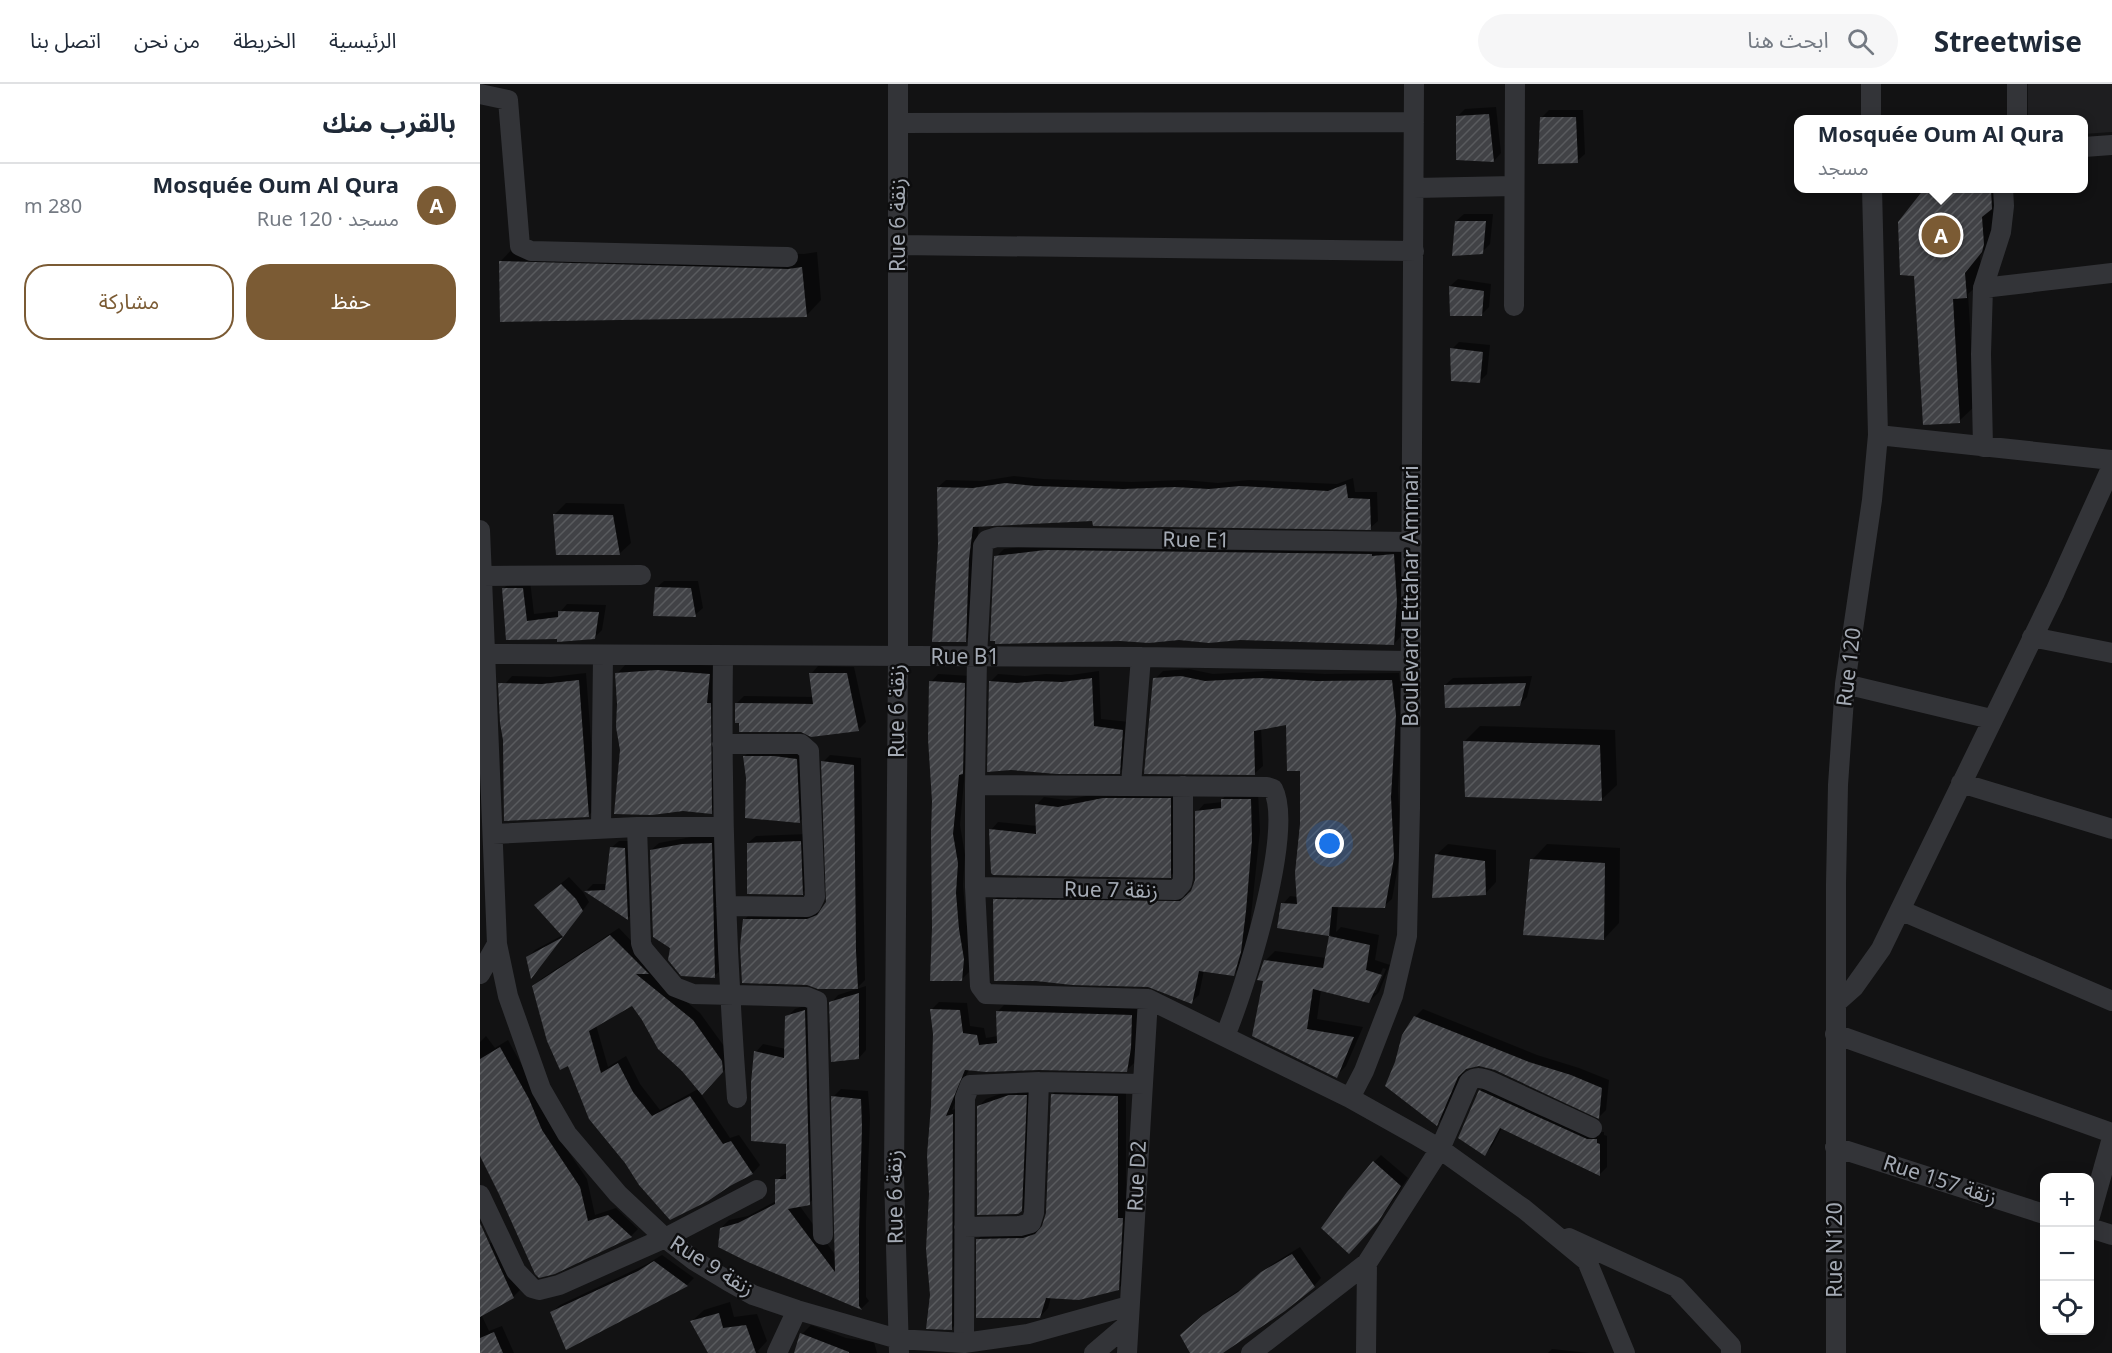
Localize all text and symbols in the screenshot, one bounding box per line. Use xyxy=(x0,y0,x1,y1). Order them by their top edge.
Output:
search box xyxy=(1478,14,1898,68)
text: Streetwise xyxy=(1934,22,2082,60)
text: ابحث هنا xyxy=(1747,24,1829,54)
icon: search xyxy=(1844,25,1877,58)
text: اتصل بنا xyxy=(30,26,101,54)
text: من نحن xyxy=(134,26,200,54)
text: الخريطة xyxy=(233,26,296,54)
text: الرئيسية xyxy=(329,26,397,54)
text: بالقرب منك xyxy=(322,104,456,140)
popup xyxy=(1794,115,2088,193)
text: Mosquée Oum Al Qura xyxy=(1818,118,2064,148)
text: مسجد xyxy=(1818,154,1869,181)
text: Mosquée Oum Al Qura xyxy=(153,169,399,199)
street label: Rue 6 زنقة xyxy=(883,178,911,272)
text: 280 m xyxy=(24,192,82,219)
text: A xyxy=(430,192,443,219)
text: مسجد · Rue 120 xyxy=(257,205,399,232)
pin: A xyxy=(1922,212,1960,258)
button: مشاركة xyxy=(24,264,234,340)
button: حفظ xyxy=(246,264,456,340)
street label: Boulevard Ettahar Ammari xyxy=(1396,465,1424,727)
street label: Rue E1 xyxy=(1162,524,1230,554)
street label: Rue 120 xyxy=(1829,626,1867,708)
street label: Rue B1 xyxy=(930,642,1000,670)
street label: Rue 6 زنقة xyxy=(882,664,910,758)
your location xyxy=(1315,829,1344,858)
street label: Rue 7 زنقة xyxy=(1064,874,1158,904)
street label: Rue D2 xyxy=(1120,1140,1152,1212)
street label: Rue 157 زنقة xyxy=(1880,1147,2001,1211)
street label: Rue 6 زنقة xyxy=(879,1150,909,1244)
map controls xyxy=(2040,1173,2094,1335)
button: + xyxy=(2040,1173,2094,1227)
street label: Rue N120 xyxy=(1820,1202,1848,1298)
button: − xyxy=(2040,1227,2094,1281)
street label: Rue 9 زنقة xyxy=(665,1228,760,1302)
button: locate xyxy=(2040,1281,2094,1335)

